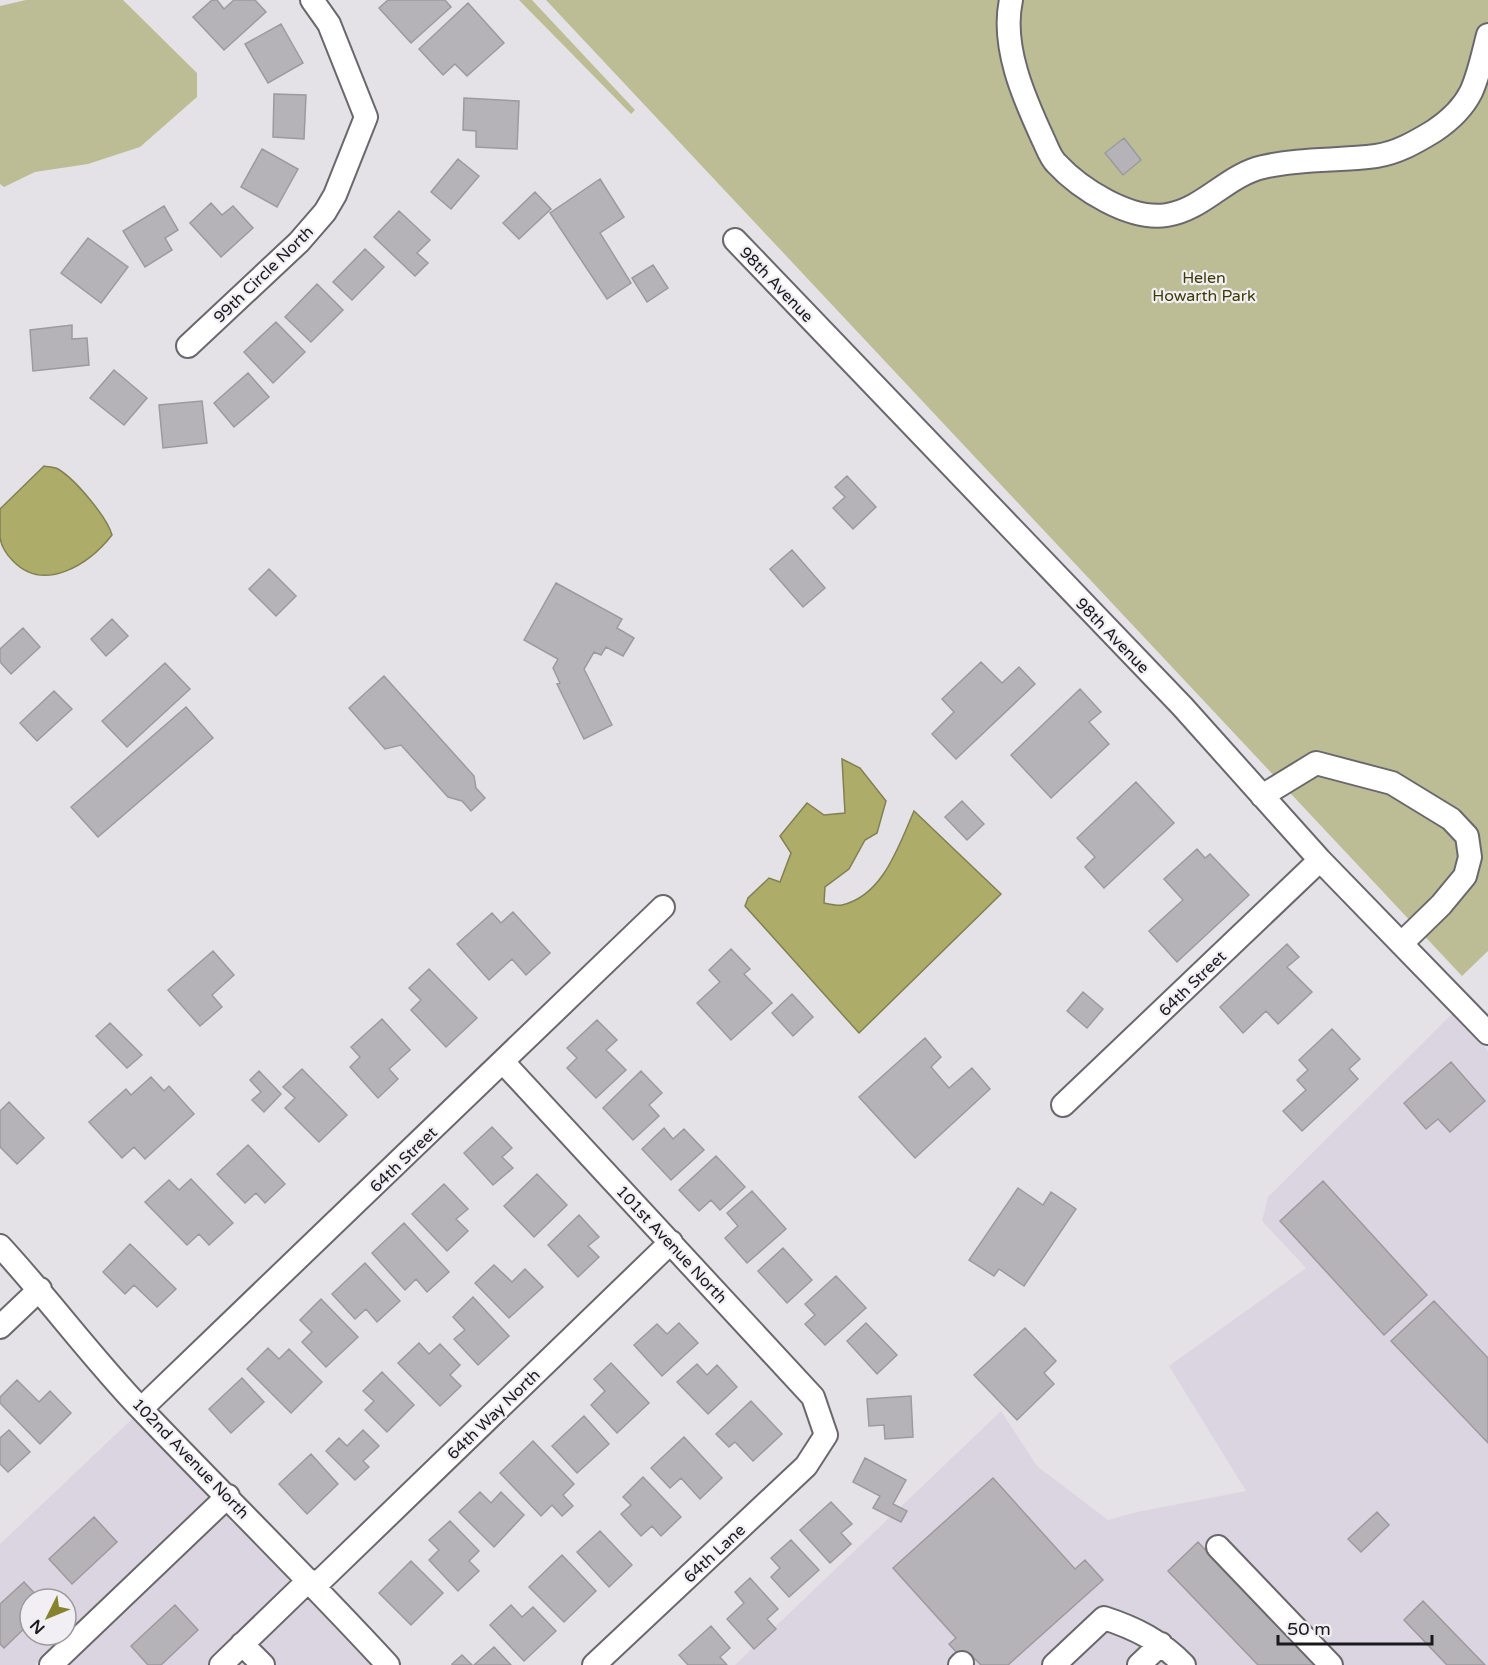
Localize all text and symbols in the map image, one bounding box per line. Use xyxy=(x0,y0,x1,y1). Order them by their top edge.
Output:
street label: 99th Circle North xyxy=(210,222,318,327)
street label: 98th Avenue xyxy=(735,243,817,327)
park label: Helen Howarth Park xyxy=(1152,268,1256,306)
street label: 98th Avenue xyxy=(1071,594,1153,678)
street label: 64th Street xyxy=(1155,947,1231,1021)
street label: 64th Street xyxy=(366,1123,442,1197)
street label: 101st Avenue North xyxy=(612,1182,731,1308)
street label: 64th Way North xyxy=(443,1365,544,1464)
street label: 102nd Avenue North xyxy=(128,1394,253,1523)
street label: 64th Lane xyxy=(680,1520,750,1587)
north arrow xyxy=(18,1587,78,1647)
scale bar xyxy=(1278,1608,1432,1646)
text: N xyxy=(26,1615,49,1638)
text: 50 m xyxy=(1287,1618,1331,1640)

